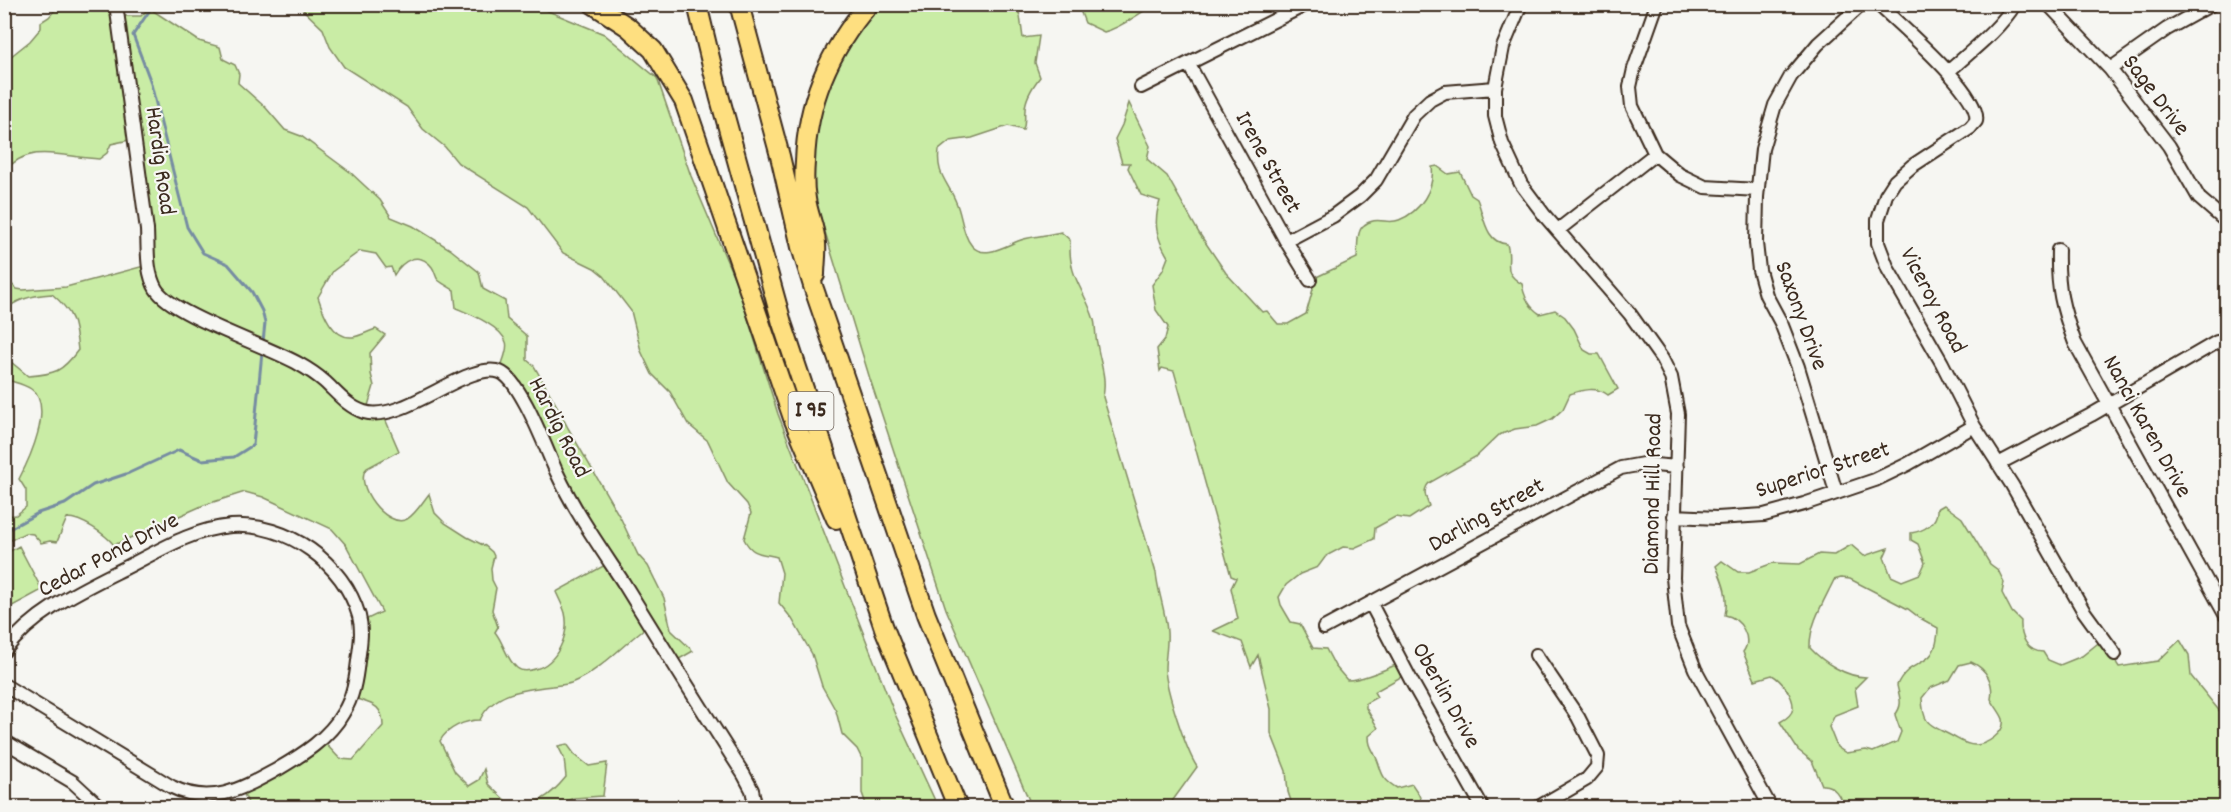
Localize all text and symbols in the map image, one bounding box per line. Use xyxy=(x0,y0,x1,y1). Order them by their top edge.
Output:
street label: Sage Drive xyxy=(2113,48,2197,144)
street label: Hardig Road xyxy=(135,105,183,217)
street label: Irene Street xyxy=(1225,106,1309,221)
street label: Viceroy Road xyxy=(1890,242,1974,360)
street label: Saxony Drive xyxy=(1765,257,1835,375)
street label: Nanci Karen Drive xyxy=(2093,349,2199,505)
street label: Hardig Road xyxy=(518,372,598,484)
road number: I 95 xyxy=(788,392,834,430)
street label: Diamond Hill Road xyxy=(1636,413,1672,575)
street label: Superior Street xyxy=(1752,433,1895,509)
street label: Darling Street xyxy=(1423,470,1551,562)
street label: Cedar Pond Drive xyxy=(33,505,185,607)
street label: Oberlin Drive xyxy=(1402,637,1488,755)

